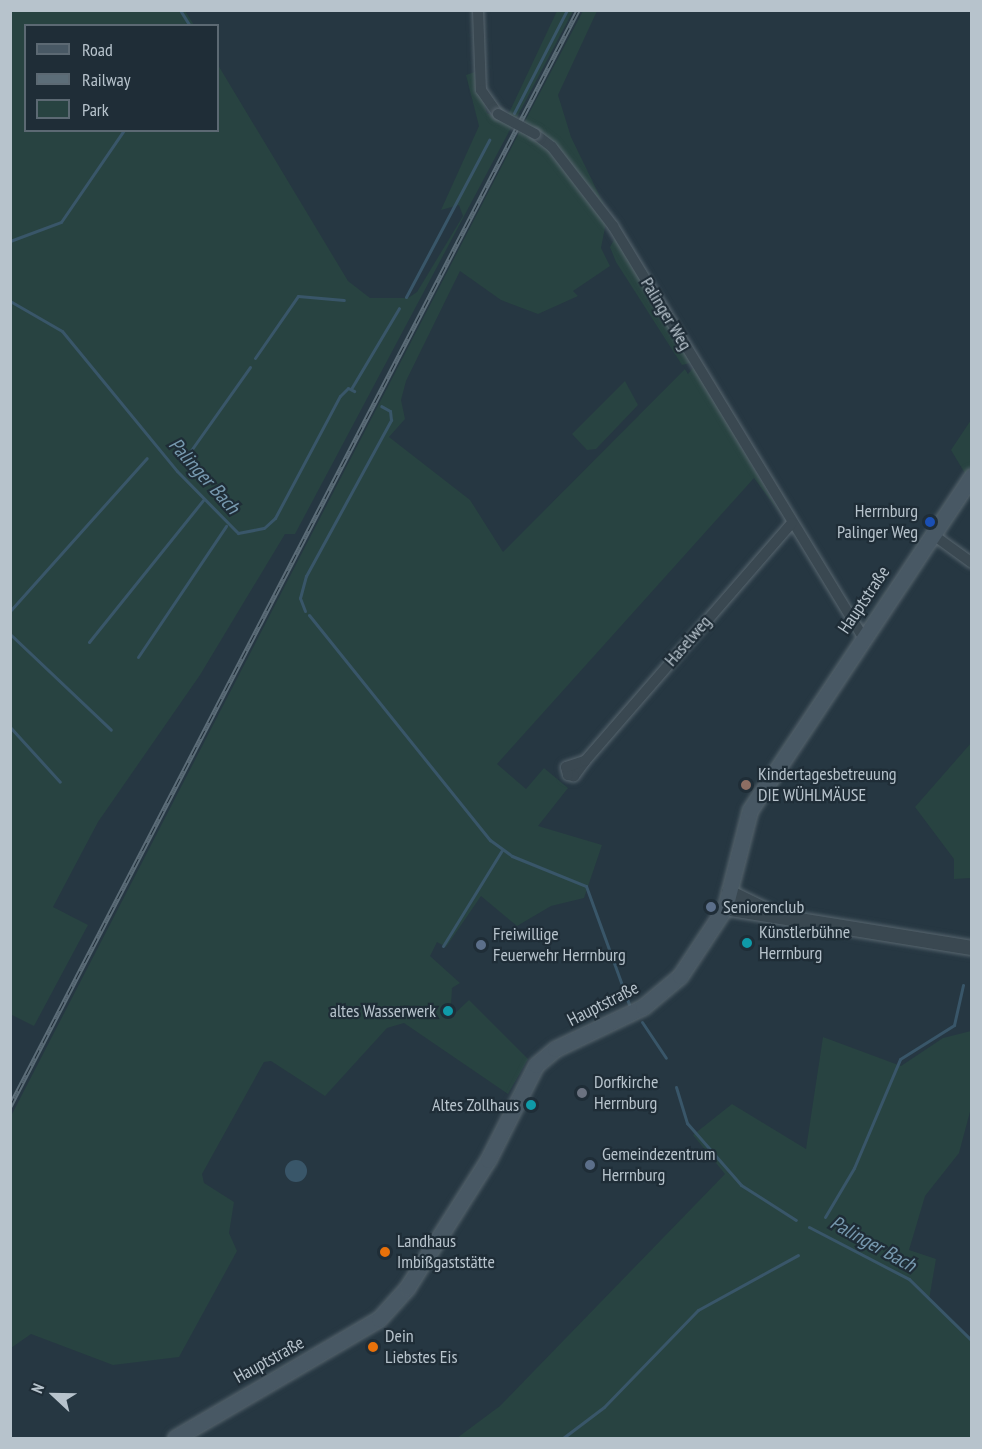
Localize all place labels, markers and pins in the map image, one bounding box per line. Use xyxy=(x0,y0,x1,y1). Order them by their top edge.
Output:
place label: Herrnburg Palinger Weg xyxy=(837,501,918,544)
marker: Herrnburg Palinger Weg xyxy=(923,515,937,529)
place label: Kindertagesbetreuung DIE WÜHLMÄUSE xyxy=(758,764,897,806)
marker: Kindertagesbetreuung DIE WÜHLMÄUSE xyxy=(739,778,753,792)
place label: Seniorenclub xyxy=(723,896,804,918)
marker: Seniorenclub xyxy=(704,900,718,914)
place label: Künstlerbühne Herrnburg xyxy=(759,922,850,964)
place label: Freiwillige Feuerwehr Herrnburg xyxy=(493,924,626,966)
marker: Künstlerbühne Herrnburg xyxy=(740,936,754,950)
marker: Freiwillige Feuerwehr Herrnburg xyxy=(474,938,488,952)
place label: altes Wasserwerk xyxy=(329,1000,436,1022)
marker: altes Wasserwerk xyxy=(441,1004,455,1018)
place label: Dorfkirche Herrnburg xyxy=(594,1072,658,1114)
marker: Dorfkirche Herrnburg xyxy=(575,1086,589,1100)
place label: Altes Zollhaus xyxy=(432,1094,519,1116)
marker: Altes Zollhaus xyxy=(524,1098,538,1112)
place label: Gemeindezentrum Herrnburg xyxy=(602,1144,715,1186)
marker: Gemeindezentrum Herrnburg xyxy=(583,1158,597,1172)
place label: Landhaus Imbißgaststätte xyxy=(397,1231,495,1274)
marker: Landhaus Imbißgaststätte xyxy=(378,1245,392,1259)
place label: Dein Liebstes Eis xyxy=(385,1326,458,1368)
marker: Dein Liebstes Eis xyxy=(366,1340,380,1354)

